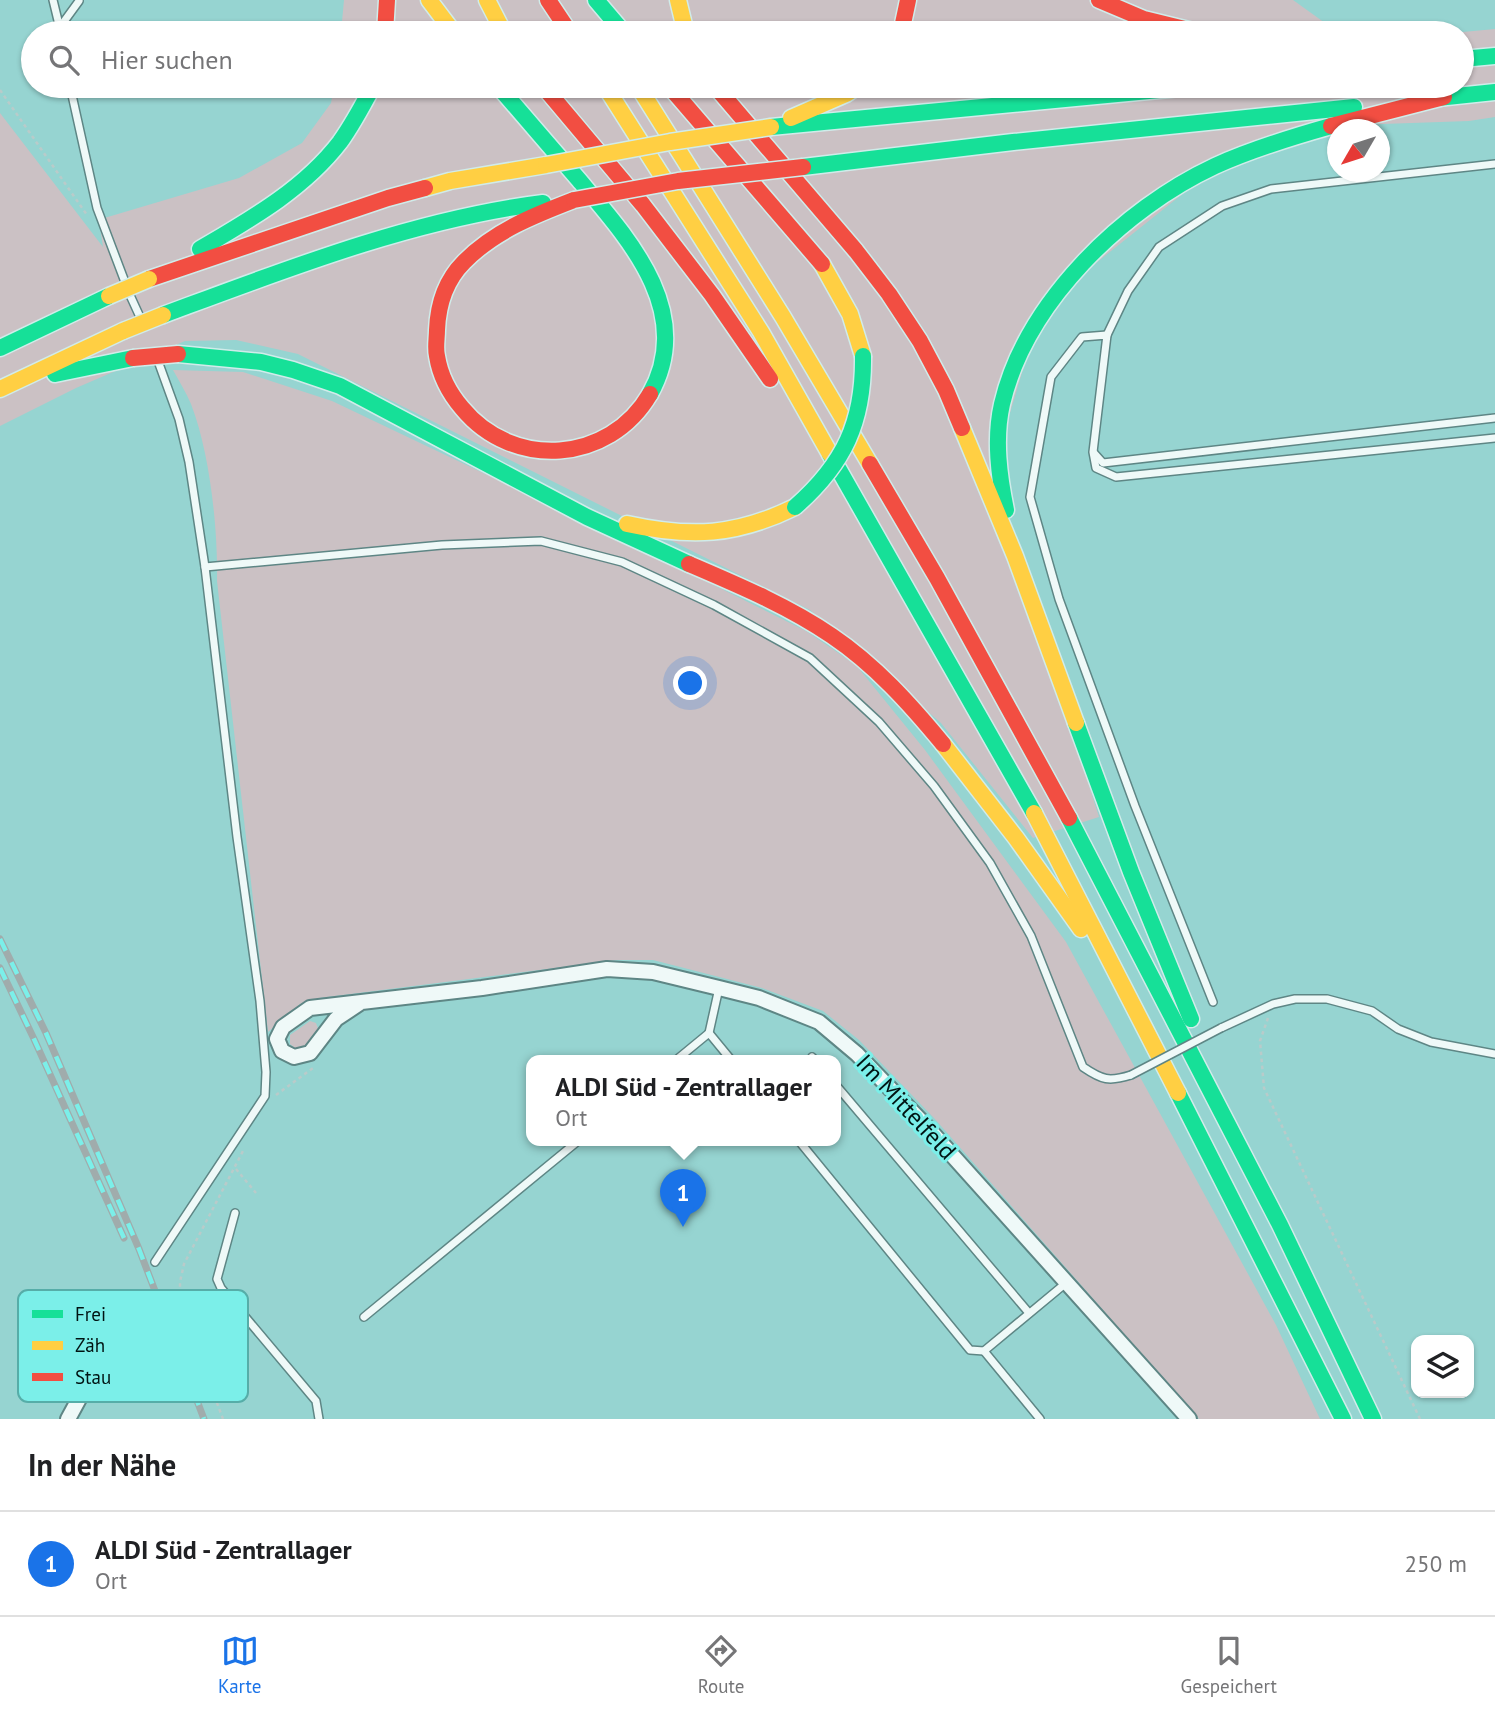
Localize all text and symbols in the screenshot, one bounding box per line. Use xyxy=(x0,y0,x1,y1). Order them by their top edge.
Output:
search box xyxy=(21,21,1474,98)
icon: search xyxy=(45,41,83,79)
text: Hier suchen xyxy=(101,43,233,76)
north arrow xyxy=(1327,119,1390,182)
your location xyxy=(673,666,707,700)
street label: Im Mittelfeld xyxy=(850,1047,963,1166)
popup xyxy=(526,1055,841,1146)
text: ALDI Süd - Zentrallager xyxy=(555,1070,812,1103)
text: Ort xyxy=(555,1103,587,1132)
pin: 1 xyxy=(660,1169,706,1227)
legend xyxy=(18,1290,248,1402)
text: Frei xyxy=(75,1302,106,1326)
text: Zäh xyxy=(75,1333,105,1357)
map controls xyxy=(1411,1335,1474,1398)
button: layers xyxy=(1411,1335,1474,1398)
text: Stau xyxy=(75,1365,111,1389)
text: In der Nähe xyxy=(28,1445,176,1484)
text: ALDI Süd - Zentrallager xyxy=(95,1533,352,1566)
text: 1 xyxy=(44,1549,58,1578)
text: 250 m xyxy=(1405,1549,1467,1578)
text: Ort xyxy=(95,1566,127,1595)
tab: Karte xyxy=(218,1632,261,1698)
tab: Route xyxy=(698,1632,744,1698)
tab: Gespeichert xyxy=(1181,1632,1277,1698)

